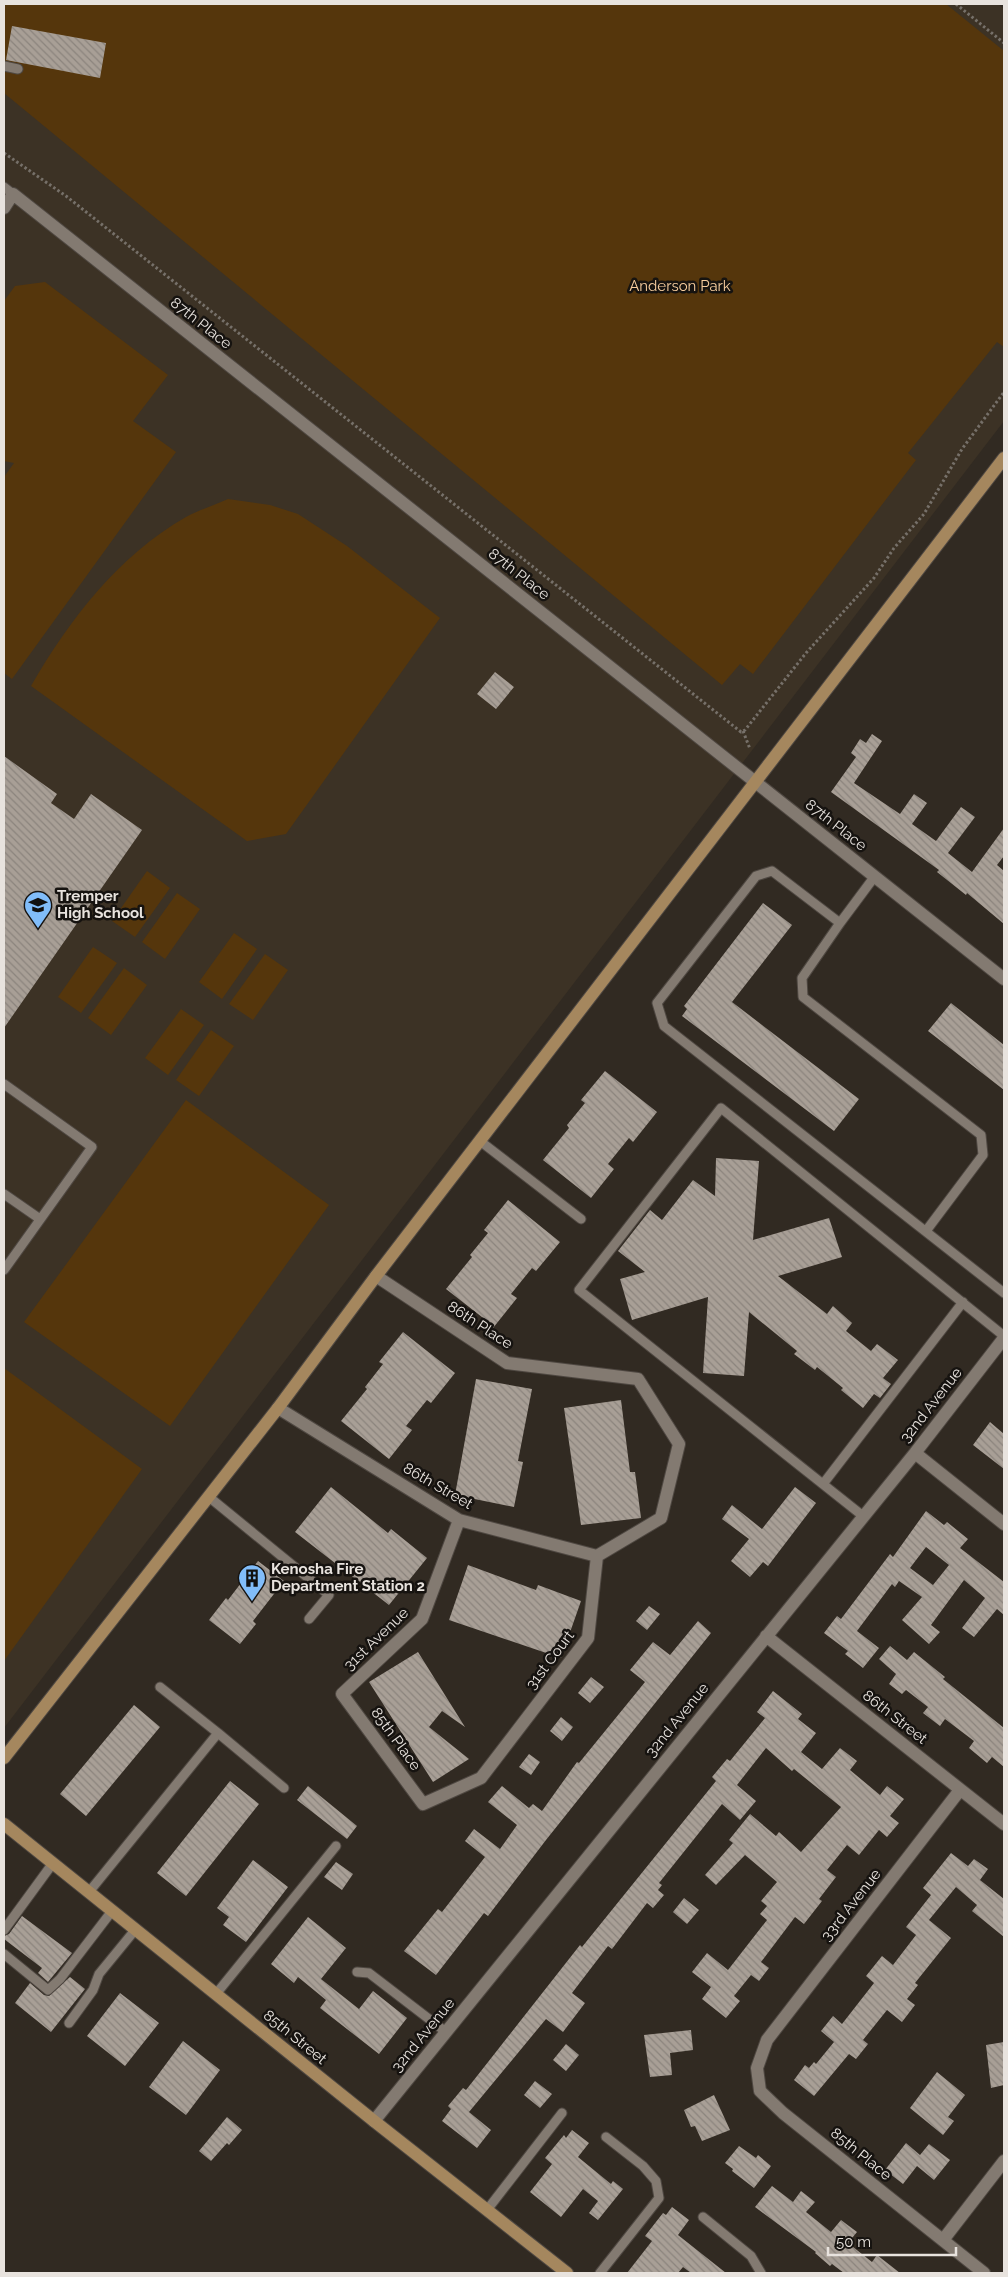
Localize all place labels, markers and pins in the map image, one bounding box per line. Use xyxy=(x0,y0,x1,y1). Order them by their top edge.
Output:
place label: Tremper High School xyxy=(57,887,144,922)
school or university icon: Tremper High School xyxy=(23,890,53,929)
place label: Kenosha Fire Department Station 2 xyxy=(271,1560,425,1595)
building icon: Kenosha Fire Department Station 2 xyxy=(237,1563,267,1602)

